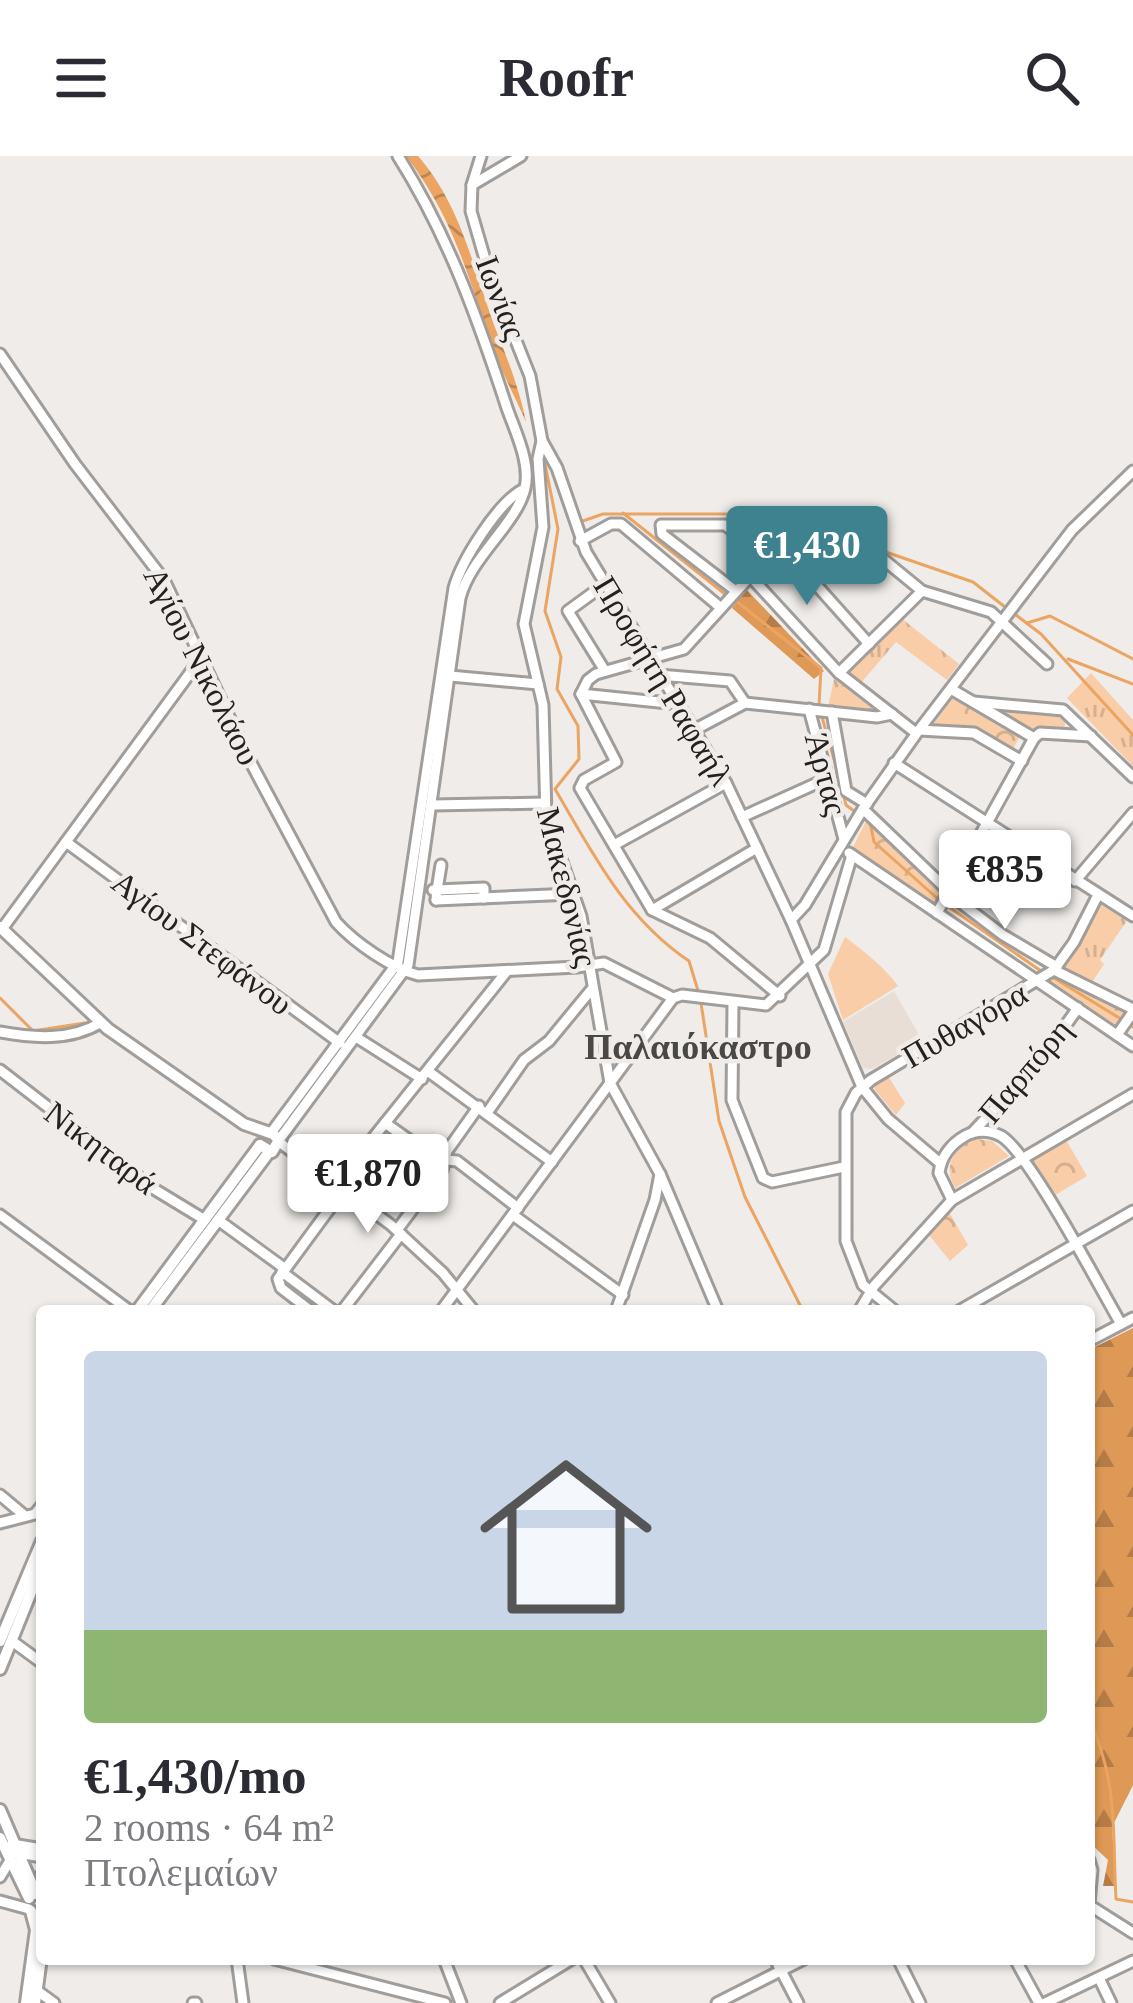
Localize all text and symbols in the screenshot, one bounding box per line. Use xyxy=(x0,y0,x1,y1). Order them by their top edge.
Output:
icon: menu xyxy=(48,45,114,111)
icon: search xyxy=(1019,45,1085,111)
text: Roofr xyxy=(499,48,634,108)
street label: Ιωνίας xyxy=(469,251,533,345)
pin: €1,430 xyxy=(709,506,905,608)
text: €1,430 xyxy=(753,523,861,566)
street label: Αγίου Νικολάου xyxy=(137,561,267,771)
street label: Προφήτη Ραφαήλ xyxy=(587,570,739,792)
street label: Άρτας xyxy=(798,729,854,819)
street label: Μακεδονίας xyxy=(530,803,604,971)
pin: €835 xyxy=(934,830,1076,932)
text: €835 xyxy=(966,847,1044,890)
street label: Αγίου Στεφάνου xyxy=(105,864,299,1022)
street label: Πυθαγόρα xyxy=(896,975,1034,1075)
street label: Παρπόρη xyxy=(971,1012,1079,1130)
district label: Παλαιόκαστρο xyxy=(584,1027,812,1067)
street label: Νικηταρά xyxy=(38,1094,164,1202)
pin: €1,870 xyxy=(270,1134,466,1236)
text: €1,870 xyxy=(314,1151,422,1194)
icon: home xyxy=(458,1429,674,1645)
text: €1,430/mo xyxy=(84,1748,306,1804)
text: 2 rooms · 64 m² xyxy=(84,1806,334,1849)
text: Πτολεμαίων xyxy=(84,1851,278,1894)

